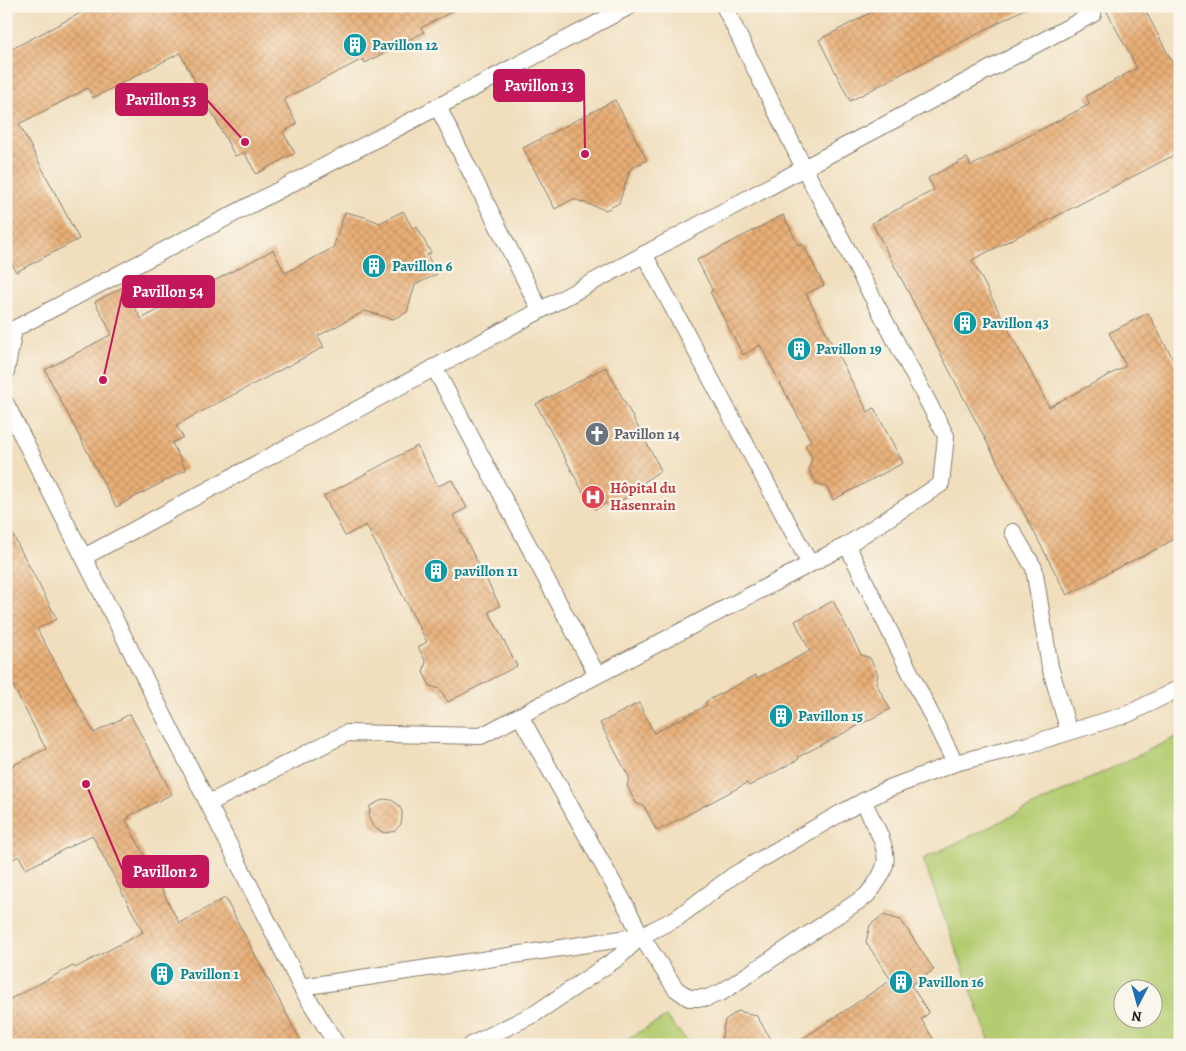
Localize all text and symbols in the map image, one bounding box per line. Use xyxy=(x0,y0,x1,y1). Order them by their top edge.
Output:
building icon: Pavillon 12 xyxy=(342,32,368,58)
place label: Pavillon 12 xyxy=(372,35,439,55)
callout: Pavillon 13 xyxy=(494,70,584,101)
text: Pavillon 13 xyxy=(504,75,574,97)
callout: Pavillon 53 xyxy=(116,84,207,115)
text: Pavillon 53 xyxy=(126,89,196,111)
building icon: Pavillon 6 xyxy=(361,253,387,279)
place label: Pavillon 6 xyxy=(392,256,452,276)
callout: Pavillon 54 xyxy=(123,276,214,307)
text: Pavillon 54 xyxy=(132,281,204,303)
building icon: Pavillon 43 xyxy=(952,310,978,336)
place label: Pavillon 43 xyxy=(982,313,1049,333)
building icon: Pavillon 19 xyxy=(786,336,812,362)
place label: Pavillon 19 xyxy=(816,339,882,359)
church icon: Pavillon 14 xyxy=(584,421,610,447)
place label: Pavillon 14 xyxy=(614,424,680,444)
place label: Hôpital du Hasenrain xyxy=(610,478,677,515)
hospital icon: Hôpital du Hasenrain xyxy=(580,484,606,510)
building icon: pavillon 11 xyxy=(423,558,449,584)
place label: pavillon 11 xyxy=(454,561,518,581)
building icon: Pavillon 15 xyxy=(768,703,794,729)
place label: Pavillon 15 xyxy=(798,706,863,726)
callout: Pavillon 2 xyxy=(123,856,208,887)
text: Pavillon 2 xyxy=(133,861,198,883)
building icon: Pavillon 1 xyxy=(149,961,175,987)
place label: Pavillon 1 xyxy=(180,964,239,984)
building icon: Pavillon 16 xyxy=(888,969,914,995)
place label: Pavillon 16 xyxy=(918,972,984,992)
north arrow xyxy=(1114,978,1164,1028)
text: N xyxy=(1131,1006,1143,1026)

